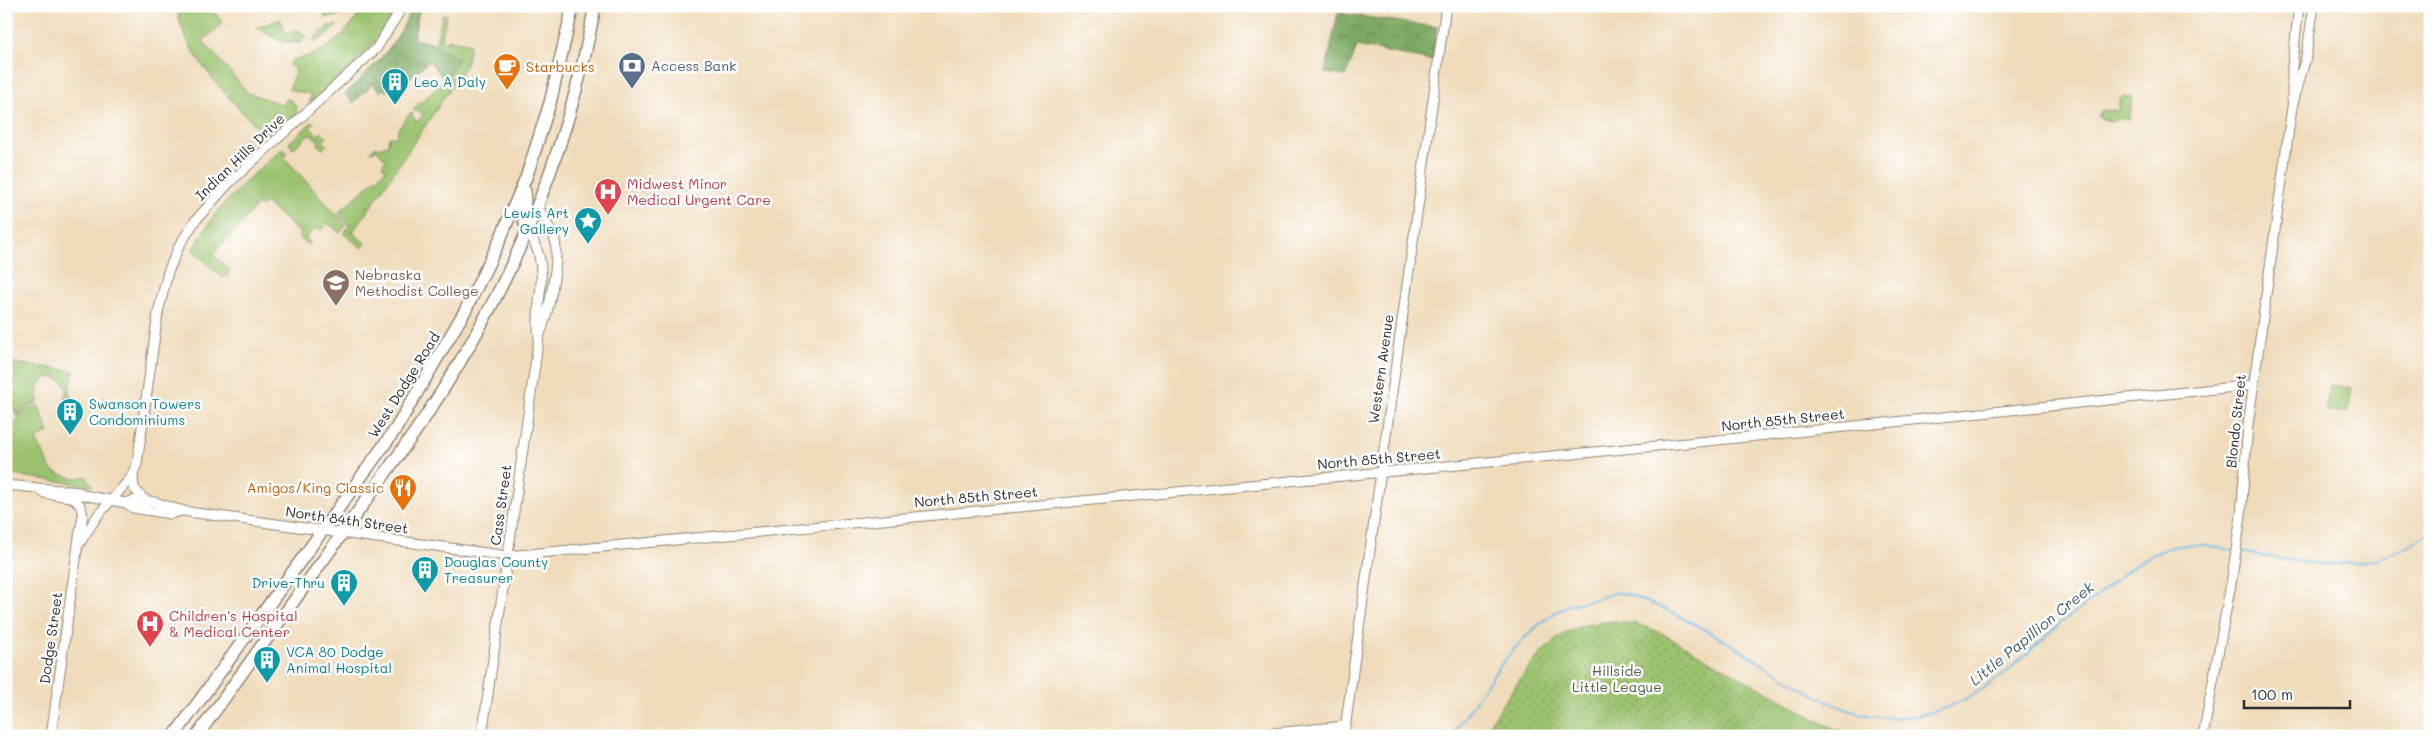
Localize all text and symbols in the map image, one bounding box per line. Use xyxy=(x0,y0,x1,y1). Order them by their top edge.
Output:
bank icon: Access Bank xyxy=(617,51,647,90)
cafe icon: Starbucks xyxy=(492,52,522,91)
place label: Access Bank xyxy=(651,56,737,75)
place label: Starbucks xyxy=(526,57,595,76)
building icon: Leo A Daly xyxy=(380,67,410,106)
place label: Leo A Daly xyxy=(414,72,486,91)
street label: Indian Hills Drive xyxy=(191,109,289,204)
place label: Midwest Minor Medical Urgent Care xyxy=(627,174,771,209)
hospital icon: Midwest Minor Medical Urgent Care xyxy=(593,177,623,216)
place label: Lewis Art Gallery xyxy=(504,203,569,238)
place icon: Lewis Art Gallery xyxy=(573,206,603,245)
place label: Nebraska Methodist College xyxy=(355,265,479,300)
school or university icon: Nebraska Methodist College xyxy=(321,268,351,307)
street label: Western Avenue xyxy=(1363,313,1398,425)
street label: West Dodge Road xyxy=(363,328,444,441)
street label: Blondo Street xyxy=(2221,373,2250,469)
place label: Swanson Towers Condominiums xyxy=(89,394,201,429)
building icon: Swanson Towers Condominiums xyxy=(55,397,85,436)
street label: North 85th Street xyxy=(1720,404,1846,435)
street label: North 85th Street xyxy=(1316,444,1442,473)
street label: Cass Street xyxy=(485,463,516,547)
restaurant icon: Amigos/King Classic xyxy=(388,473,418,512)
place label: Amigos/King Classic xyxy=(247,478,384,497)
street label: North 85th Street xyxy=(913,482,1039,511)
street label: North 84th Street xyxy=(284,501,410,538)
place label: Douglas County Treasurer xyxy=(444,552,548,587)
building icon: Douglas County Treasurer xyxy=(410,555,440,594)
building icon: Drive-Thru xyxy=(329,568,359,607)
place label: Drive-Thru xyxy=(252,573,325,592)
water label: Little Papillion Creek xyxy=(1965,576,2099,690)
street label: Dodge Street xyxy=(35,591,66,685)
place label: Children's Hospital & Medical Center xyxy=(169,606,298,641)
hospital icon: Children's Hospital & Medical Center xyxy=(135,609,165,648)
place label: VCA 80 Dodge Animal Hospital xyxy=(286,642,392,677)
building icon: VCA 80 Dodge Animal Hospital xyxy=(252,645,282,684)
park label: Hillside Little League xyxy=(1572,661,1662,696)
scale bar xyxy=(2244,677,2350,709)
text: 100 m xyxy=(2251,684,2293,704)

